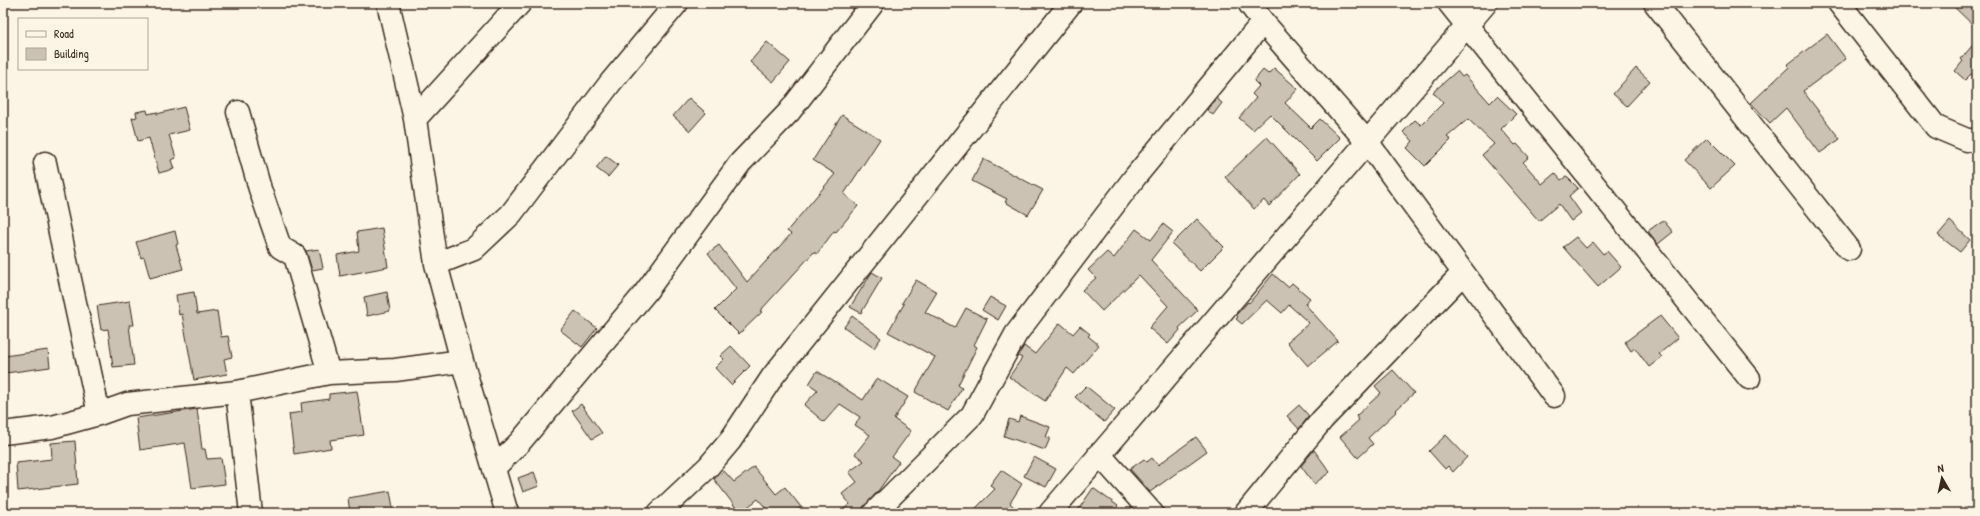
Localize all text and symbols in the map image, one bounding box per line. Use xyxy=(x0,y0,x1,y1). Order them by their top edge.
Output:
legend xyxy=(18,18,148,70)
text: Road xyxy=(54,25,74,42)
text: Building xyxy=(54,45,89,62)
north arrow xyxy=(1922,458,1962,498)
text: N xyxy=(1936,461,1945,475)

